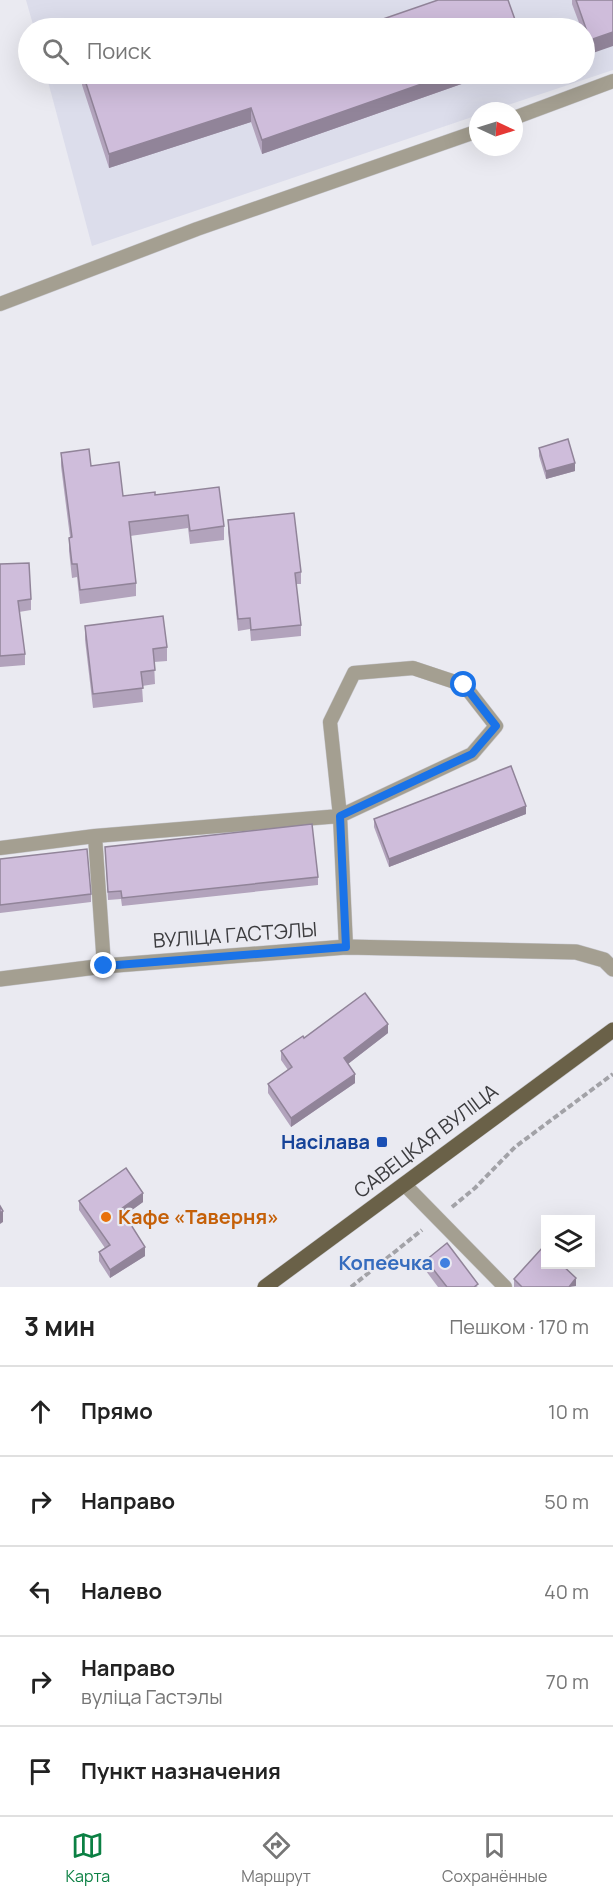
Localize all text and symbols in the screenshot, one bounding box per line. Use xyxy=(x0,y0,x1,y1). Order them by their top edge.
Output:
search box xyxy=(18,18,595,84)
icon: search xyxy=(39,35,72,68)
text: Поиск xyxy=(87,36,151,66)
north arrow xyxy=(469,102,523,156)
route start xyxy=(450,671,476,697)
street label: ВУЛІЦА ГАСТЭЛЫ xyxy=(152,915,318,954)
route end xyxy=(90,952,116,978)
street label: САВЕЦКАЯ ВУЛІЦА xyxy=(348,1077,504,1204)
place label: Насілава xyxy=(281,1128,370,1155)
marker: Насілава xyxy=(375,1135,389,1149)
place label: Кафе «Таверня» xyxy=(118,1203,279,1230)
marker: Кафе «Таверня» xyxy=(99,1210,113,1224)
map controls xyxy=(541,1215,595,1269)
button: layers xyxy=(541,1215,595,1269)
place label: Копеечка xyxy=(338,1249,433,1276)
marker: Копеечка xyxy=(438,1256,452,1270)
text: 3 мин xyxy=(24,1308,95,1344)
text: Пешком · 170 m xyxy=(449,1313,589,1340)
icon: ahead xyxy=(24,1395,57,1428)
text: Прямо xyxy=(81,1396,153,1426)
text: 10 m xyxy=(548,1398,589,1425)
icon: right xyxy=(24,1485,57,1518)
text: Направо xyxy=(81,1486,175,1516)
text: 50 m xyxy=(544,1488,589,1515)
icon: left xyxy=(24,1575,57,1608)
text: Налево xyxy=(81,1576,162,1606)
text: 40 m xyxy=(544,1578,589,1605)
text: Направо xyxy=(81,1653,175,1683)
icon: right xyxy=(24,1665,57,1698)
text: 70 m xyxy=(546,1668,589,1695)
text: вуліца Гастэлы xyxy=(81,1683,223,1710)
icon: arrive xyxy=(24,1755,57,1788)
text: Пункт назначения xyxy=(81,1756,281,1786)
tab: Карта xyxy=(66,1829,110,1887)
tab: Маршрут xyxy=(241,1829,311,1887)
tab: Сохранённые xyxy=(442,1829,547,1887)

